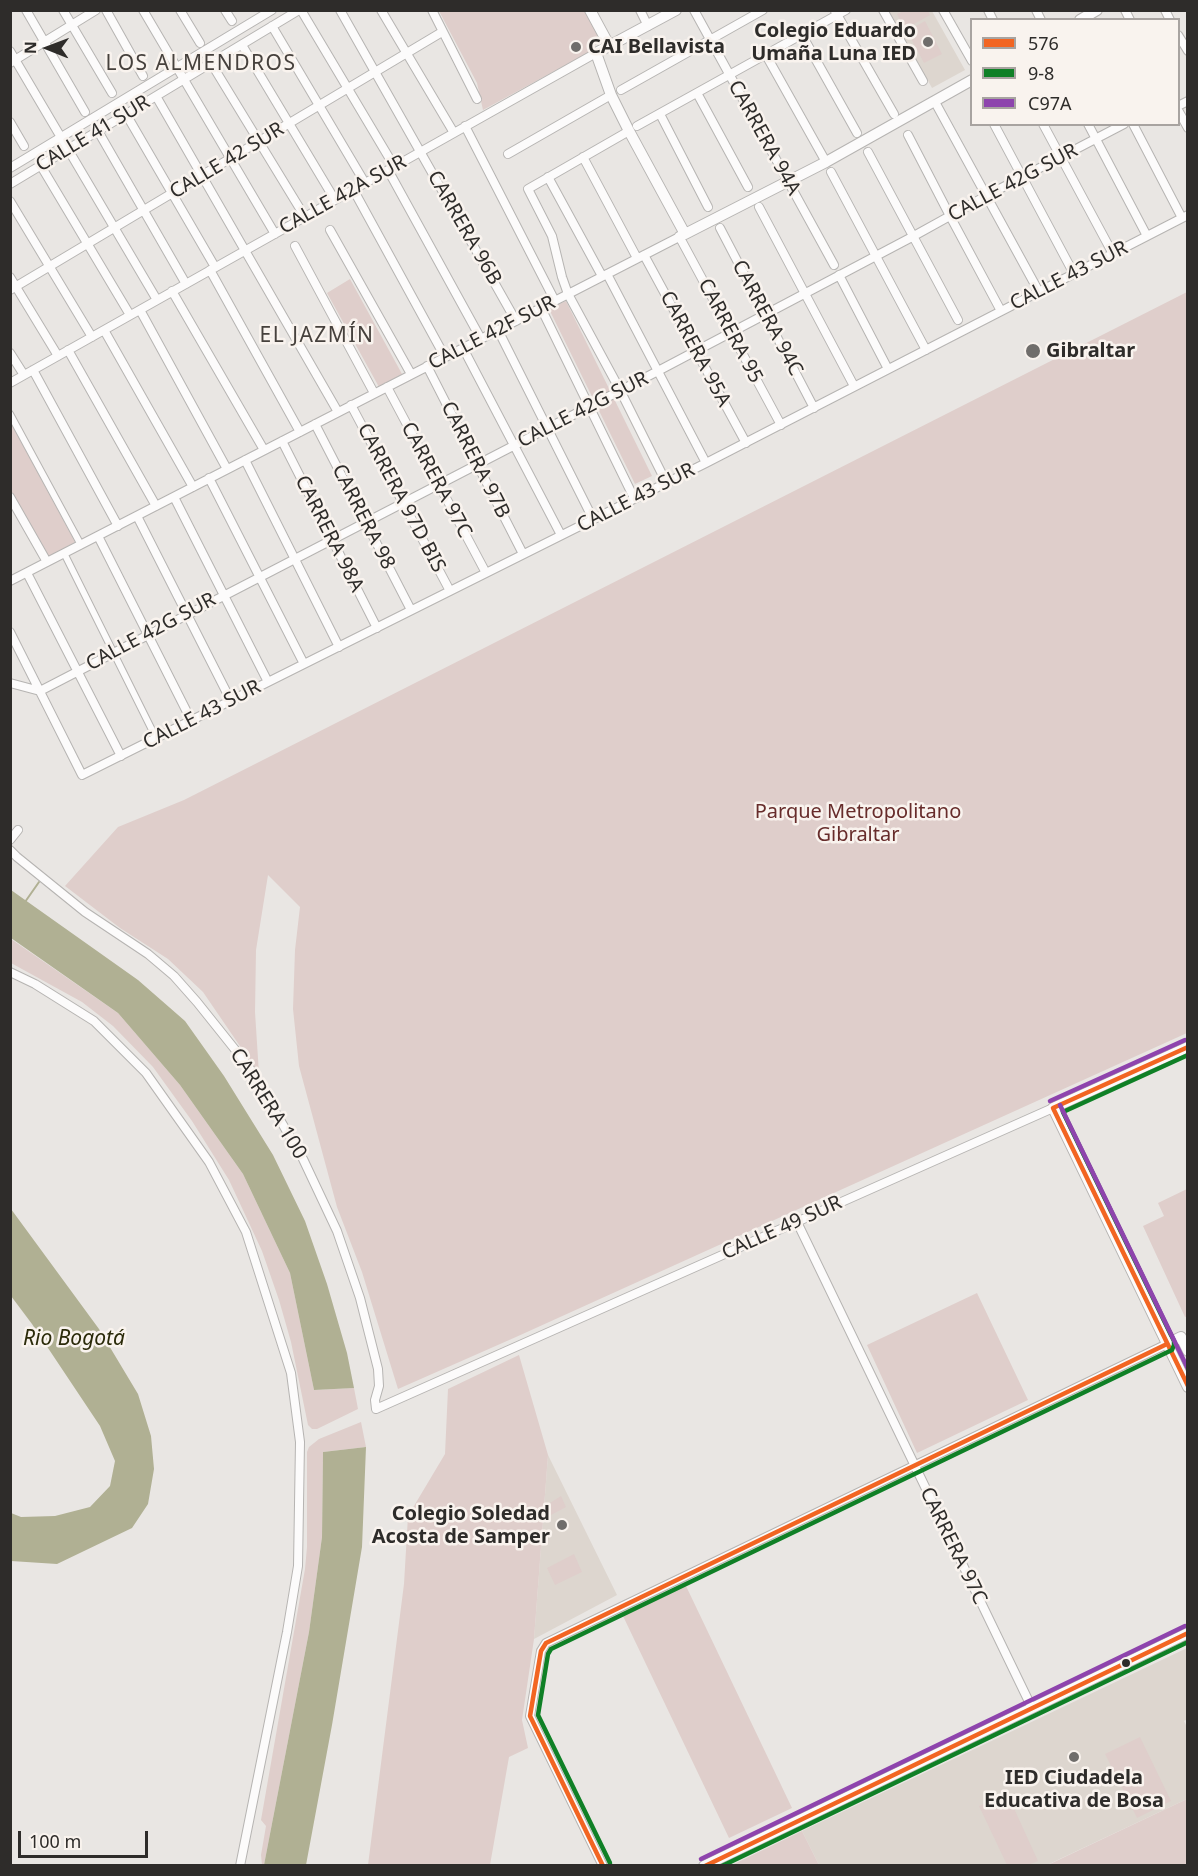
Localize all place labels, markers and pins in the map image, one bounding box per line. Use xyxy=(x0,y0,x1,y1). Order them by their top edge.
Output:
place label: Colegio Eduardo Umaña Luna IED xyxy=(751,19,916,66)
place label: CAI Bellavista xyxy=(588,35,725,59)
marker: Colegio Eduardo Umaña Luna IED xyxy=(921,35,935,49)
marker: CAI Bellavista xyxy=(569,40,583,54)
place label: Gibraltar xyxy=(1046,339,1135,363)
marker: Gibraltar xyxy=(1024,342,1042,360)
place label: Colegio Soledad Acosta de Samper xyxy=(372,1502,550,1549)
marker: Colegio Soledad Acosta de Samper xyxy=(555,1518,569,1532)
unlabelled marker xyxy=(1120,1657,1132,1669)
marker: IED Ciudadela Educativa de Bosa xyxy=(1067,1750,1081,1764)
place label: IED Ciudadela Educativa de Bosa xyxy=(984,1766,1164,1813)

